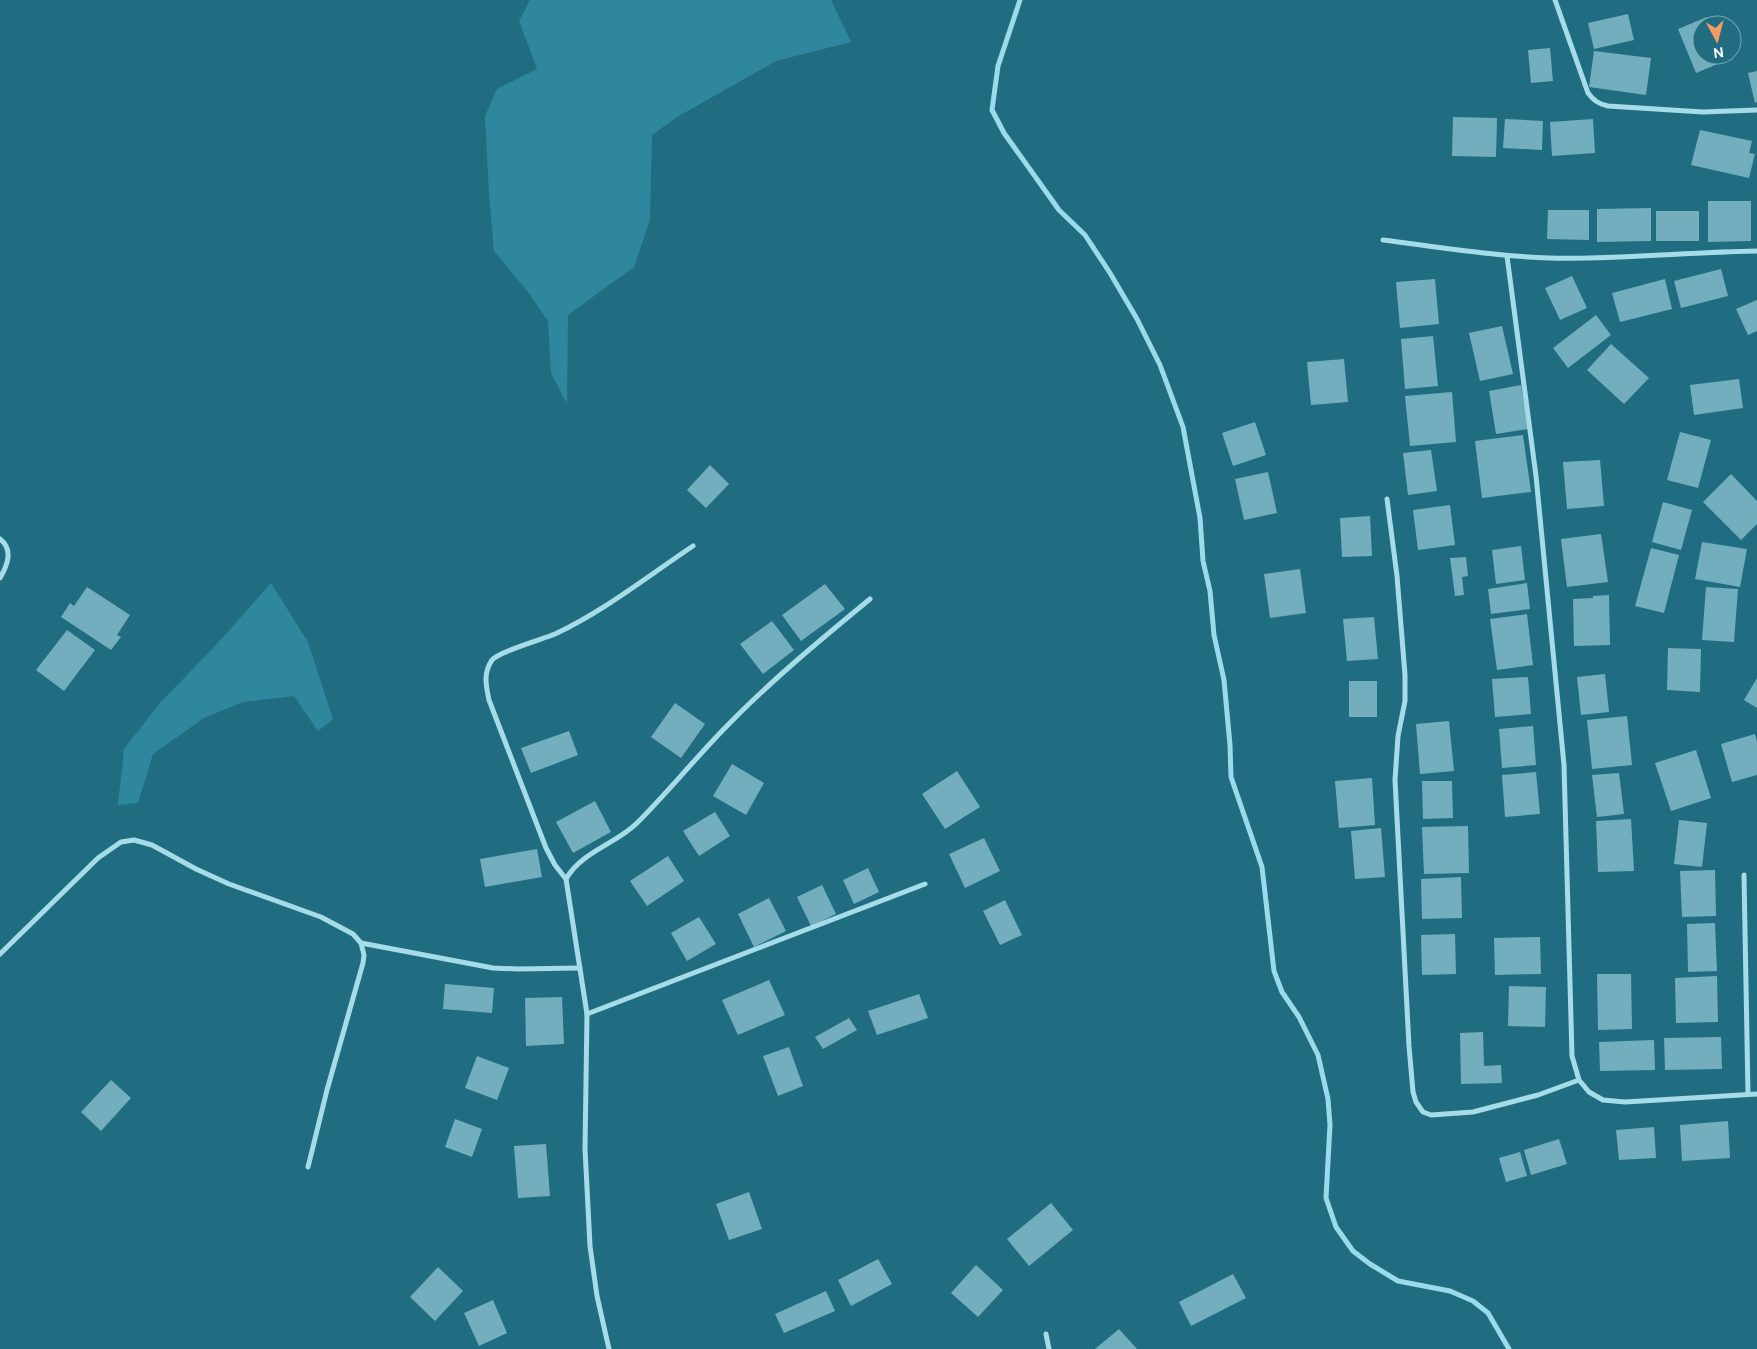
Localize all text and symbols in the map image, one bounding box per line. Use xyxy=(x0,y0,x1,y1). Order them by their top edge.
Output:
north arrow xyxy=(1692,15,1742,65)
text: N xyxy=(1712,43,1725,62)

